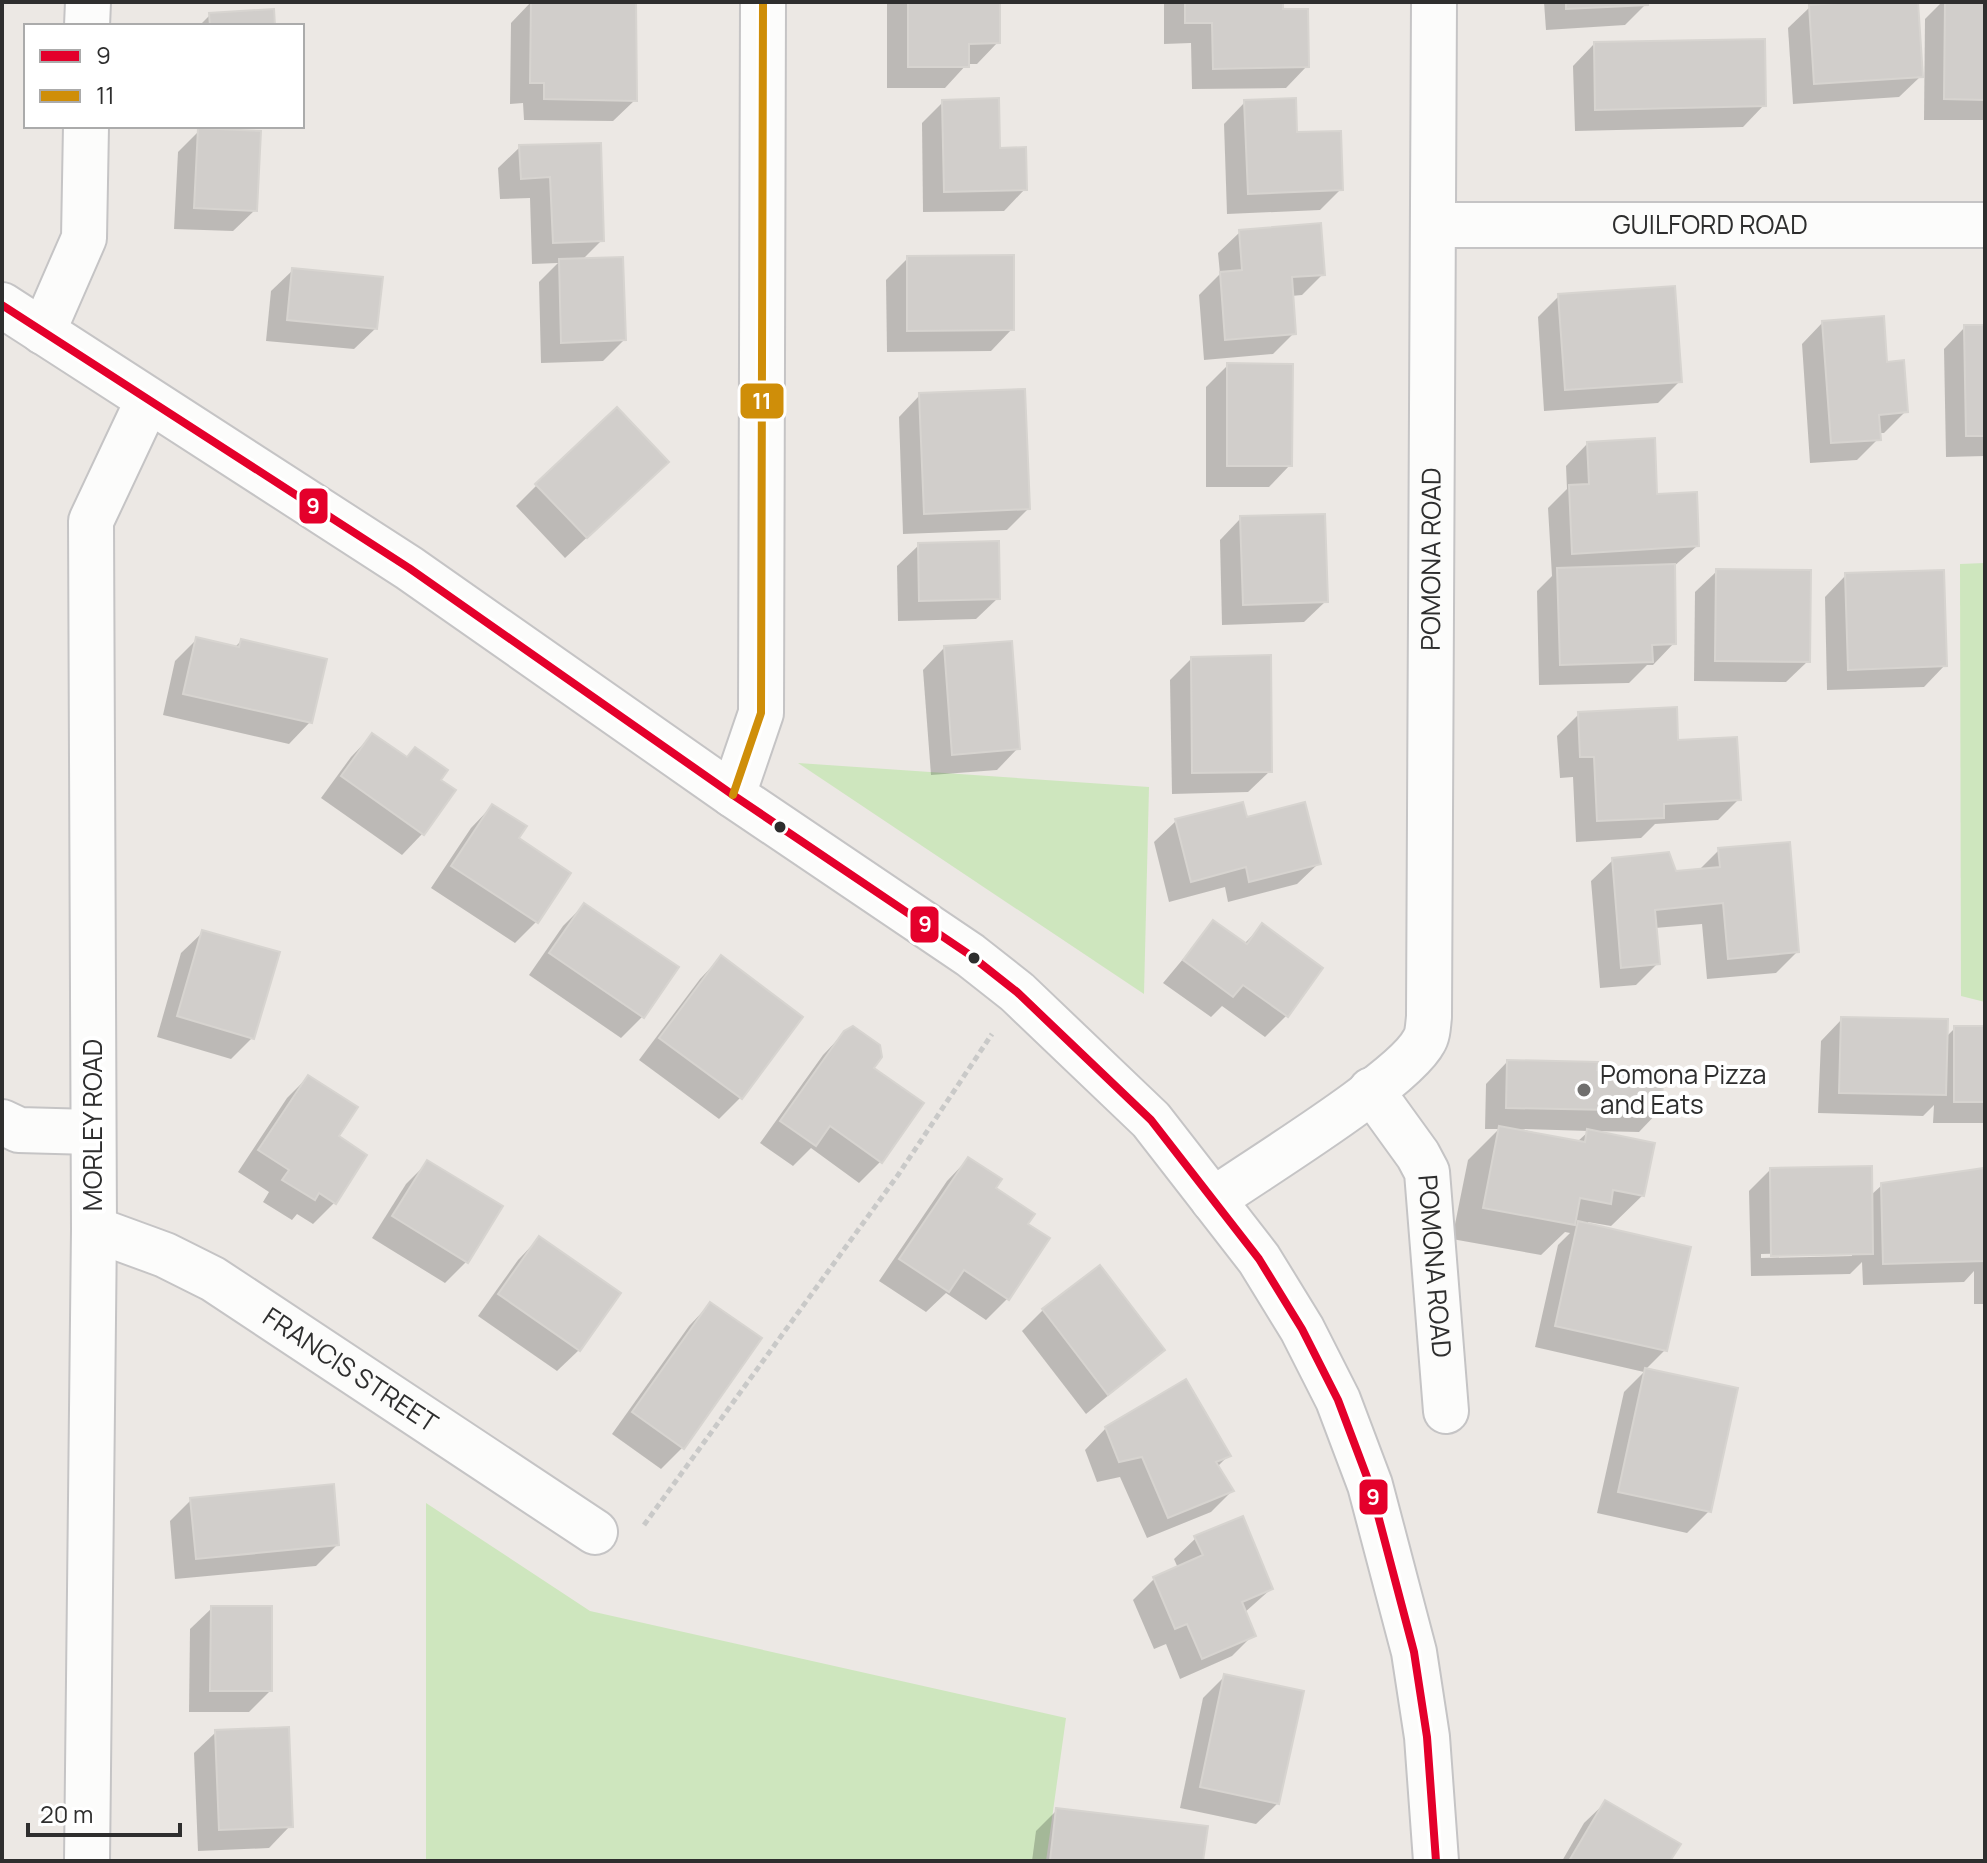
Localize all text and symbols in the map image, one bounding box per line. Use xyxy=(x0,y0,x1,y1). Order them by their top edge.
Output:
legend xyxy=(24,24,304,128)
text: 9 xyxy=(96,38,111,71)
text: 11 xyxy=(96,78,115,111)
street label: GUILFORD ROAD xyxy=(1612,206,1808,242)
line badge: 11 xyxy=(739,382,785,420)
text: 11 xyxy=(752,386,772,416)
street label: POMONA ROAD xyxy=(1412,467,1449,651)
line badge: 9 xyxy=(298,487,329,525)
text: 9 xyxy=(306,491,320,521)
unlabelled marker xyxy=(772,819,788,835)
line badge: 9 xyxy=(909,905,940,944)
text: 9 xyxy=(918,909,932,939)
unlabelled marker xyxy=(966,950,982,966)
street label: MORLEY ROAD xyxy=(74,1039,110,1211)
place label: Pomona Pizza and Eats xyxy=(1600,1056,1766,1122)
marker: Pomona Pizza and Eats xyxy=(1575,1081,1593,1099)
street label: POMONA ROAD xyxy=(1410,1173,1461,1359)
street label: FRANCIS STREET xyxy=(256,1298,446,1440)
line badge: 9 xyxy=(1358,1478,1389,1516)
text: 9 xyxy=(1366,1482,1380,1512)
scale bar xyxy=(28,1787,180,1837)
text: 20 m xyxy=(40,1797,93,1830)

